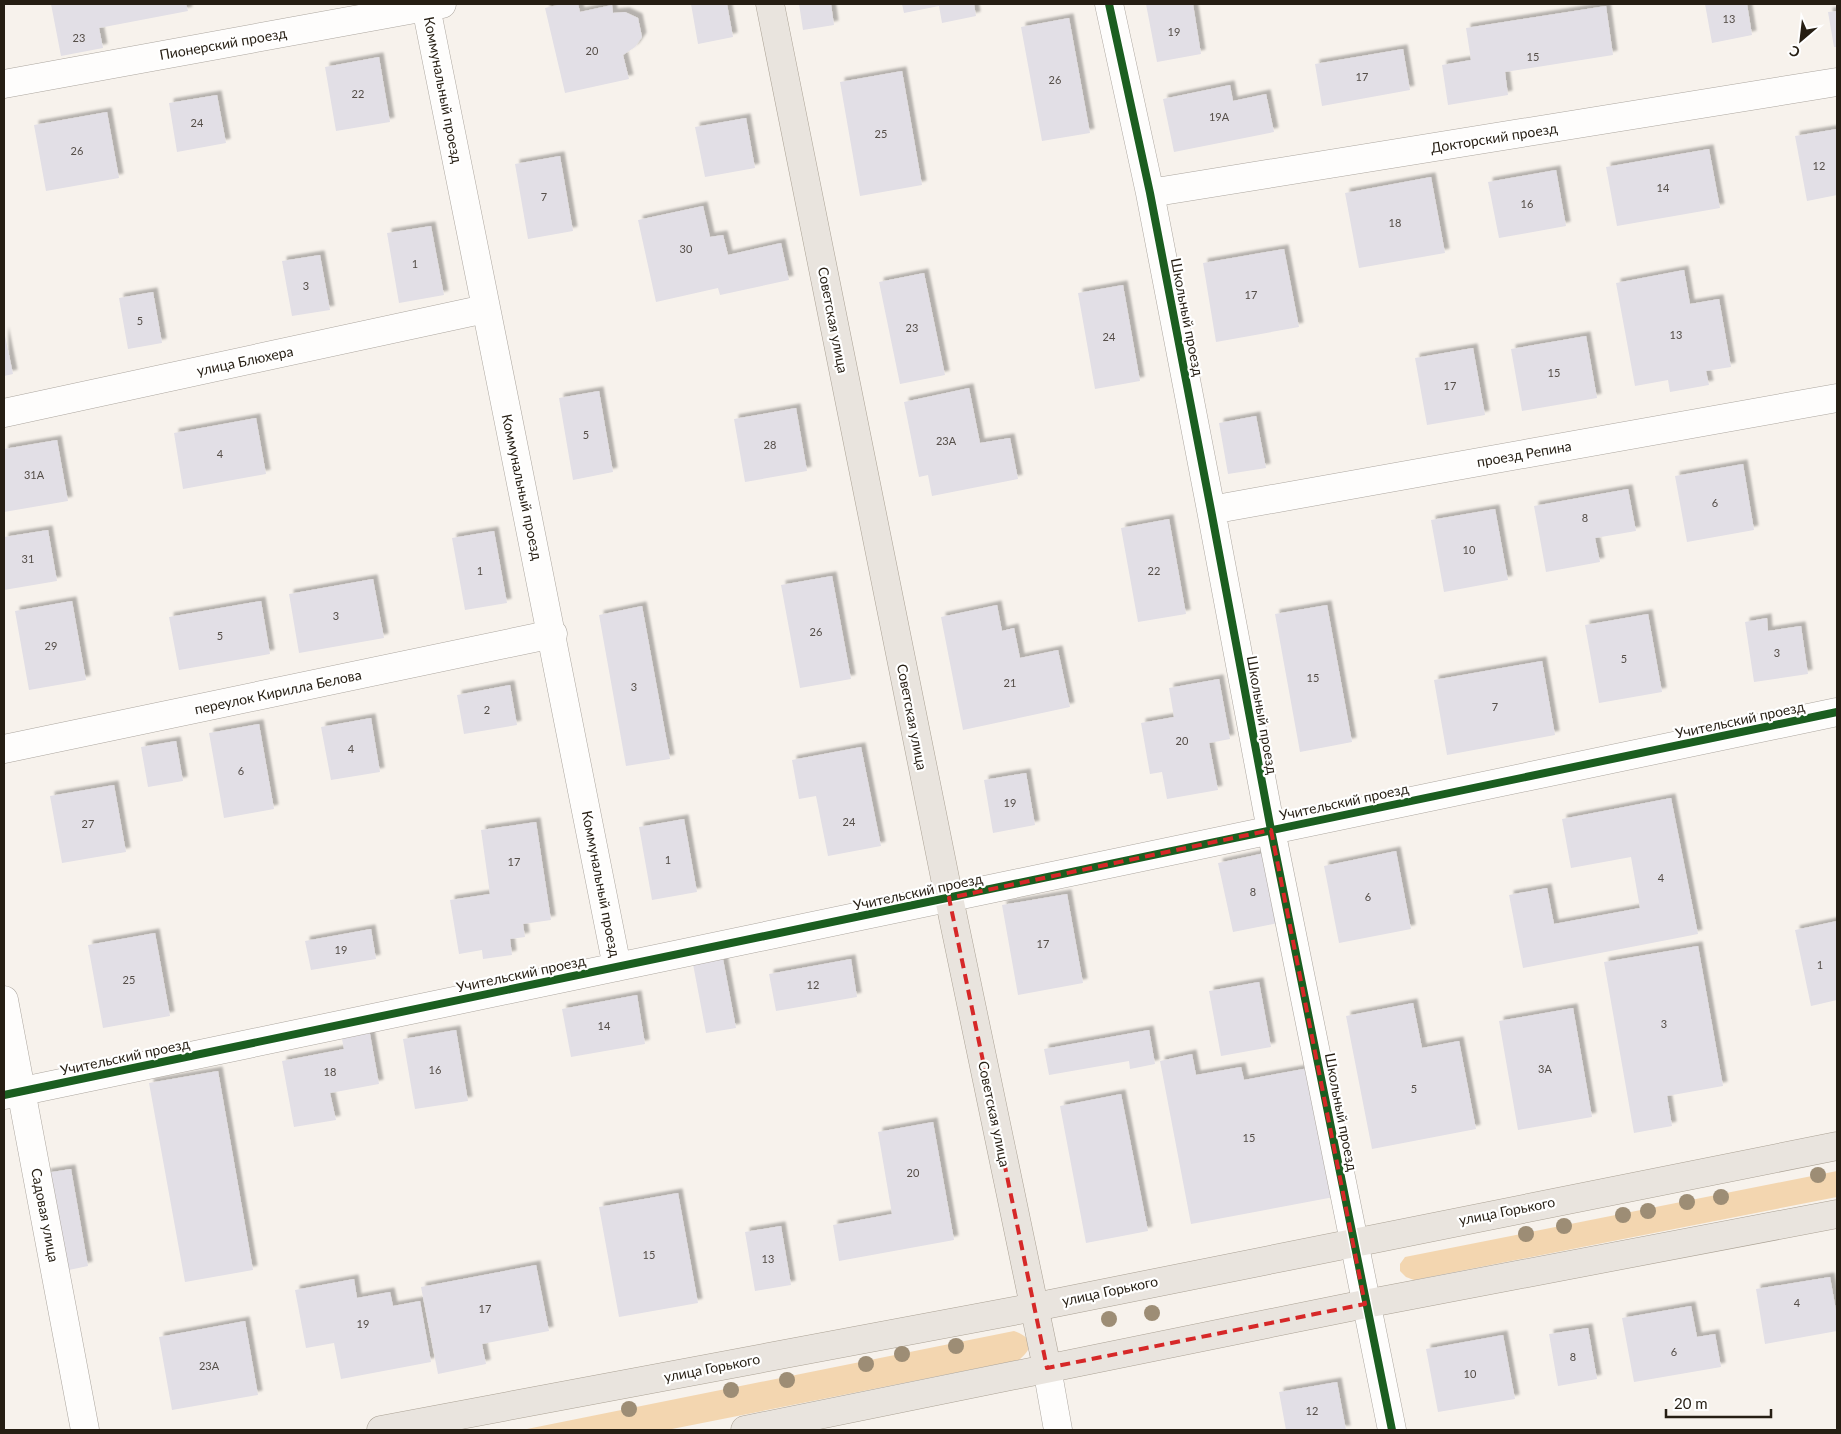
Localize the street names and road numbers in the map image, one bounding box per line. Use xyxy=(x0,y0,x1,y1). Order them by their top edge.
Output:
street label: Коммунальный проезд xyxy=(421,15,466,165)
street label: Пионерский проезд xyxy=(158,24,288,63)
street label: Докторский проезд xyxy=(1429,119,1559,156)
street label: Школьный проезд xyxy=(1168,256,1207,378)
street label: Советская улица xyxy=(815,265,852,374)
street label: улица Блюхера xyxy=(195,342,295,379)
street label: Коммунальный проезд xyxy=(499,412,546,562)
street label: проезд Репина xyxy=(1475,437,1573,470)
street label: Школьный проезд xyxy=(1244,654,1281,776)
street label: Советская улица xyxy=(894,662,931,771)
street label: переулок Кирилла Белова xyxy=(193,666,363,718)
street label: Учительский проезд xyxy=(1674,697,1807,742)
street label: Учительский проезд xyxy=(1278,779,1411,824)
street label: Коммунальный проезд xyxy=(579,809,624,959)
street label: Учительский проезд xyxy=(852,869,985,914)
street label: Учительский проезд xyxy=(455,951,588,996)
street label: Учительский проезд xyxy=(59,1034,192,1079)
street label: Школьный проезд xyxy=(1322,1051,1361,1173)
street label: Советская улица xyxy=(975,1059,1014,1168)
street label: Садовая улица xyxy=(28,1166,63,1263)
street label: улица Горького xyxy=(1457,1193,1557,1228)
street label: улица Горького xyxy=(1060,1272,1160,1309)
street label: улица Горького xyxy=(662,1350,762,1385)

